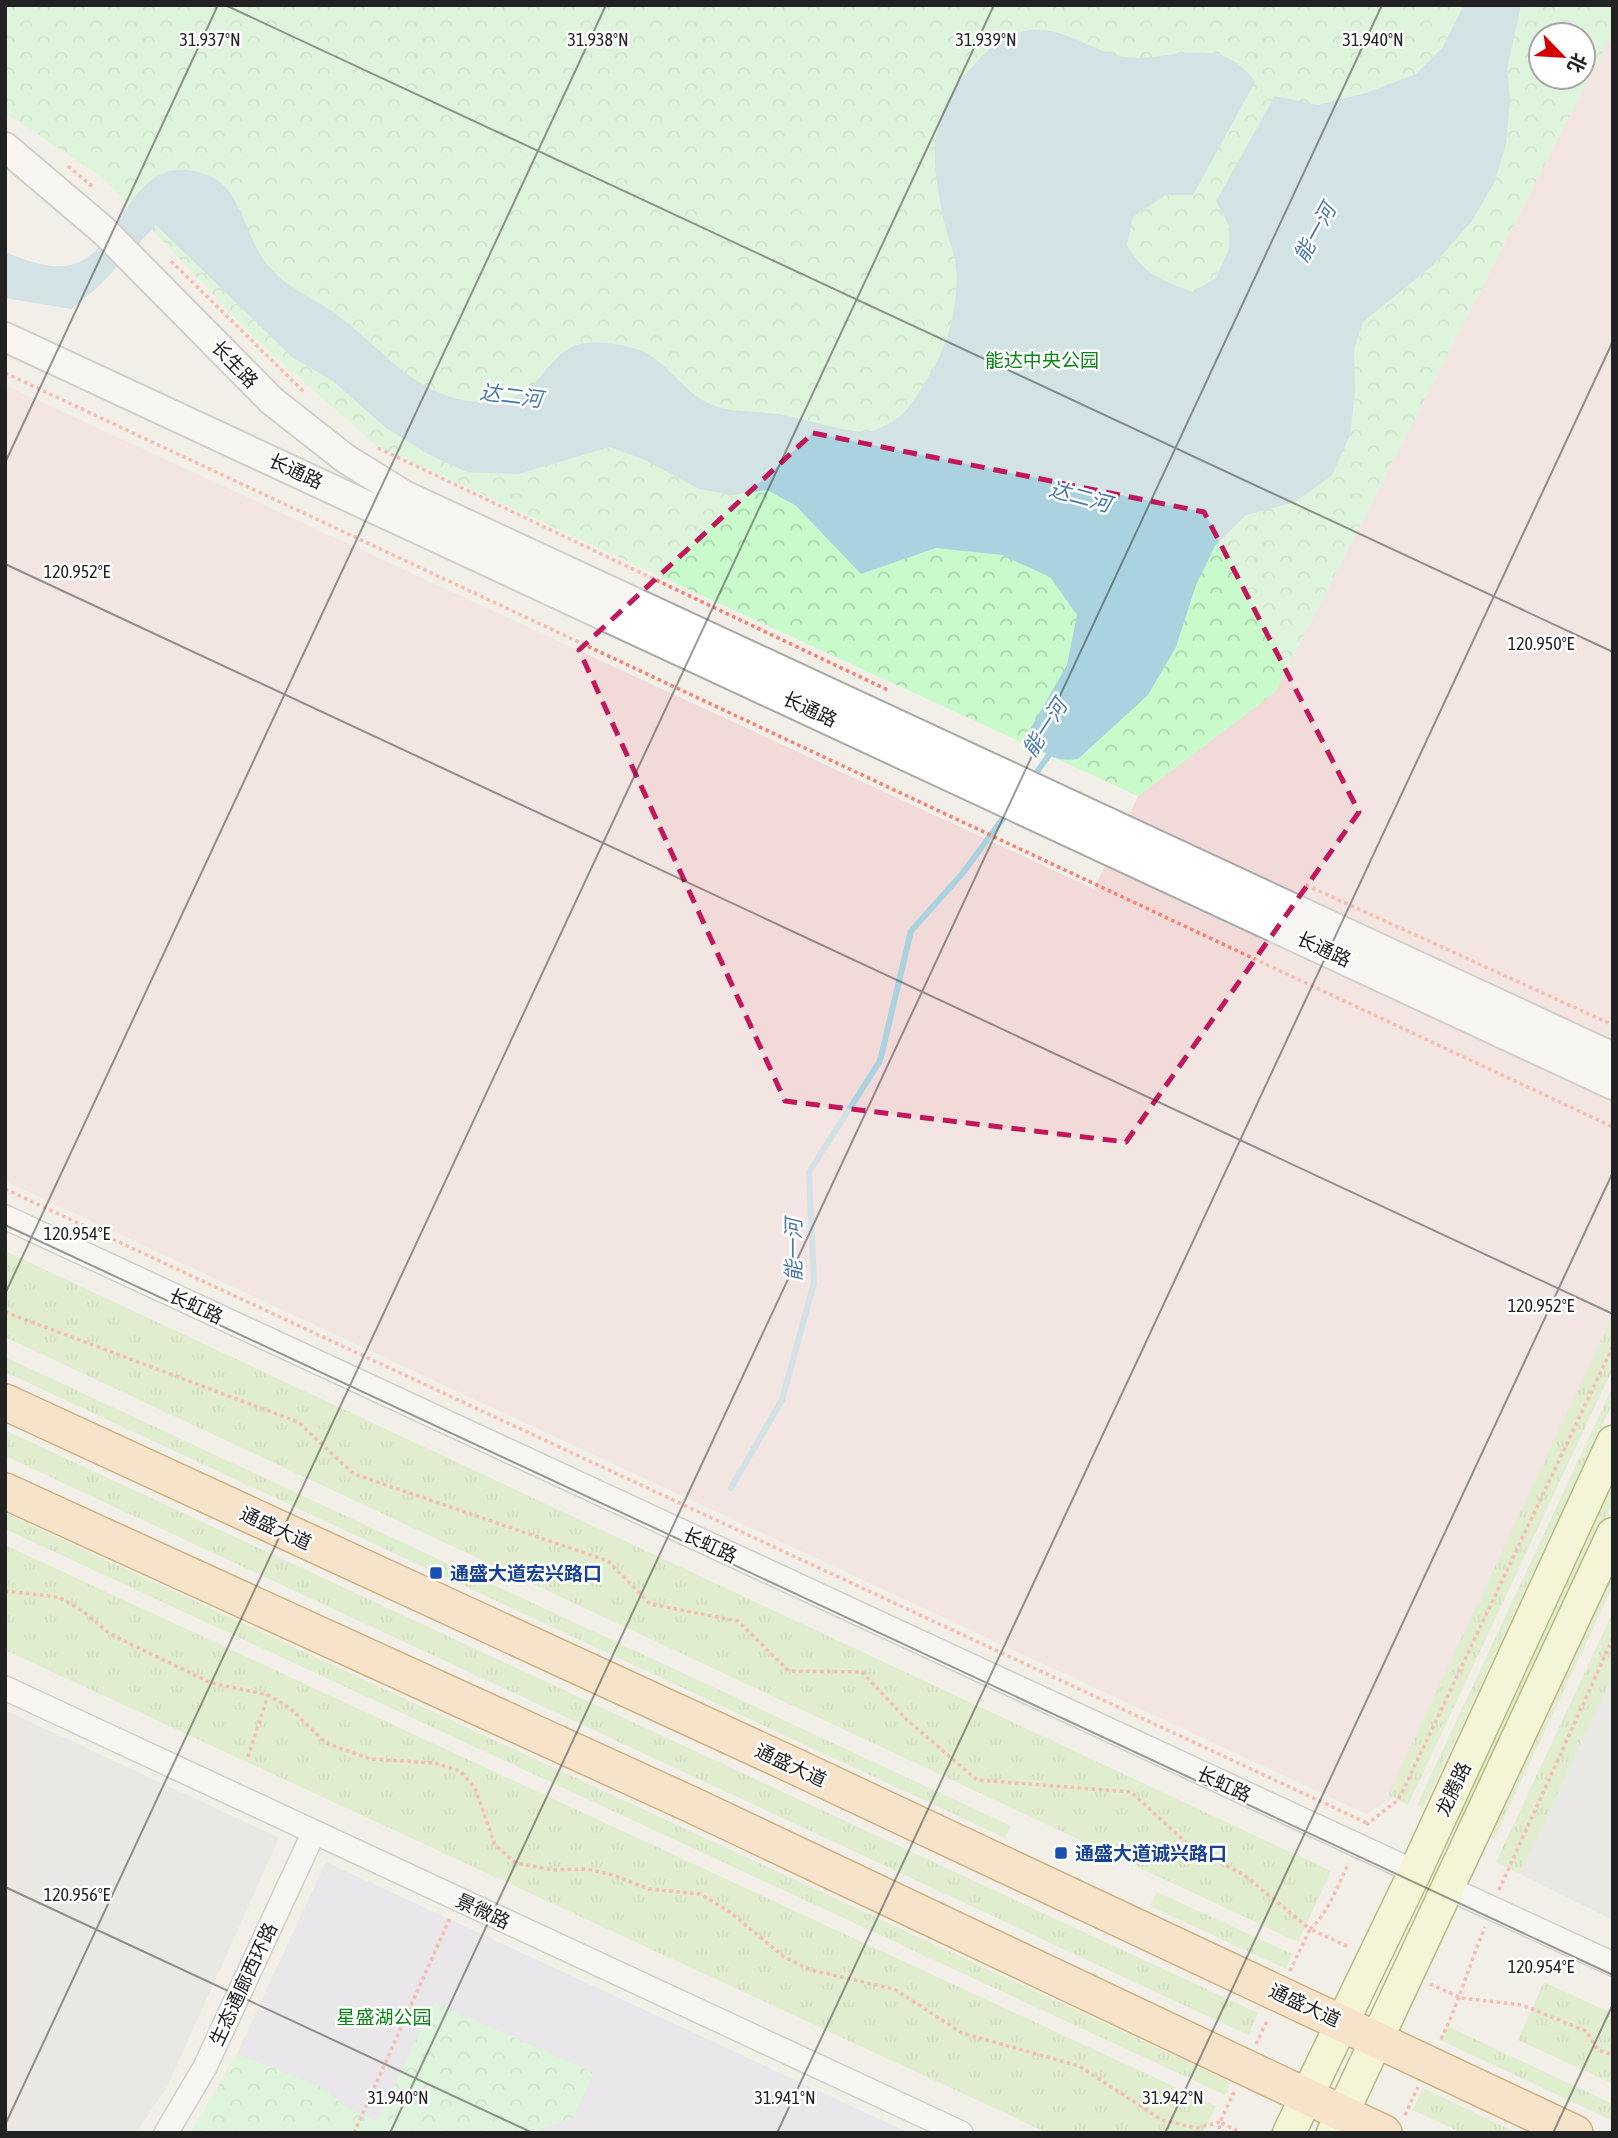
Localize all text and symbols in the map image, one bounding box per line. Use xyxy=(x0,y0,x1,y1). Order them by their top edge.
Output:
north arrow xyxy=(1527,21,1597,91)
text: 31.937°N xyxy=(179,29,241,50)
text: 31.938°N xyxy=(567,29,629,50)
text: 31.939°N xyxy=(955,29,1017,50)
text: 31.940°N xyxy=(1342,29,1404,50)
text: 北 xyxy=(1563,50,1591,76)
water label: 能一河 xyxy=(1288,196,1342,266)
street label: 长生路 xyxy=(207,336,263,392)
park label: 能达中央公园 xyxy=(985,349,1099,371)
water label: 达二河 xyxy=(478,379,548,411)
street label: 长通路 xyxy=(266,449,326,493)
water label: 达二河 xyxy=(1047,476,1118,517)
text: 120.952°E xyxy=(44,561,111,582)
text: 120.950°E xyxy=(1508,633,1575,654)
street label: 长通路 xyxy=(780,687,840,731)
water label: 能一河 xyxy=(1017,691,1074,760)
street label: 长通路 xyxy=(1294,927,1354,971)
water label: 能一河 xyxy=(781,1215,805,1282)
text: 120.954°E xyxy=(44,1223,111,1244)
street label: 长虹路 xyxy=(166,1284,226,1328)
text: 120.952°E xyxy=(1508,1295,1575,1316)
street label: 通盛大道 xyxy=(237,1502,315,1554)
street label: 长虹路 xyxy=(680,1523,740,1567)
place label: 通盛大道宏兴路口 xyxy=(450,1562,602,1584)
marker: 通盛大道宏兴路口 xyxy=(428,1565,444,1581)
street label: 通盛大道 xyxy=(752,1739,830,1791)
street label: 龙腾路 xyxy=(1431,1759,1475,1819)
street label: 长虹路 xyxy=(1194,1762,1254,1806)
place label: 通盛大道诚兴路口 xyxy=(1075,1842,1227,1864)
marker: 通盛大道诚兴路口 xyxy=(1053,1845,1069,1861)
text: 120.956°E xyxy=(44,1884,111,1905)
street label: 景微路 xyxy=(453,1889,513,1933)
street label: 生态通廊西环路 xyxy=(205,1919,281,2049)
text: 120.954°E xyxy=(1508,1956,1575,1977)
street label: 通盛大道 xyxy=(1266,1979,1344,2031)
park label: 星盛湖公园 xyxy=(336,2006,432,2028)
text: 31.940°N xyxy=(367,2087,429,2108)
text: 31.941°N xyxy=(754,2087,816,2108)
text: 31.942°N xyxy=(1142,2087,1204,2108)

